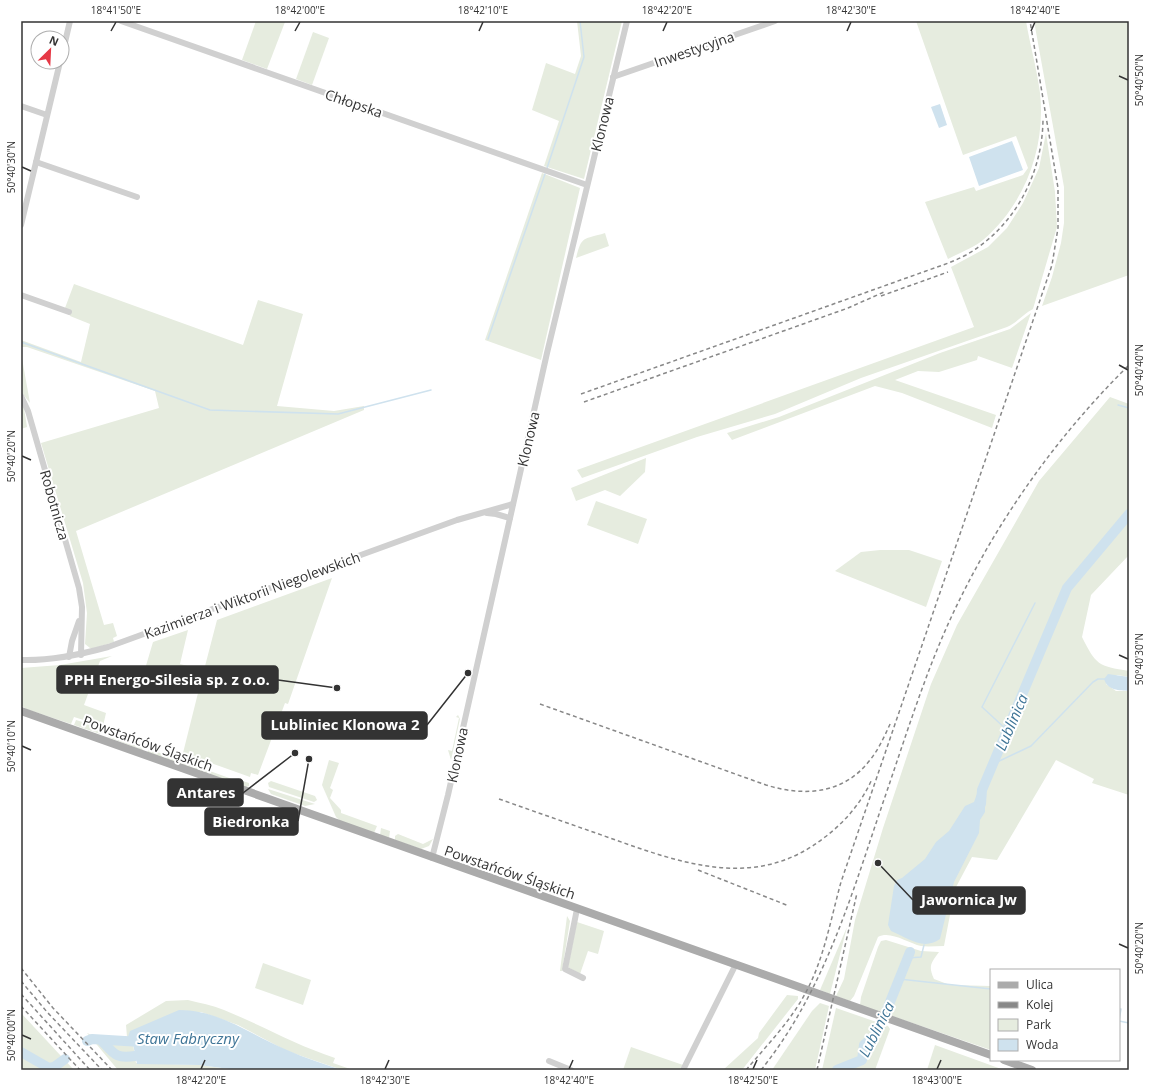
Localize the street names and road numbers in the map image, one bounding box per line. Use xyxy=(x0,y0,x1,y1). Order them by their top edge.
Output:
street label: Inwestycyjna xyxy=(651,26,737,72)
street label: Chłopska xyxy=(323,84,385,122)
street label: Klonowa xyxy=(586,94,618,154)
street label: Klonowa xyxy=(512,409,544,469)
street label: Robotnicza xyxy=(36,468,74,542)
street label: Kazimierza i Wiktorii Niegolewskich xyxy=(141,547,363,643)
street label: Powstańców Śląskich xyxy=(80,711,216,775)
street label: Klonowa xyxy=(442,726,472,784)
street label: Powstańców Śląskich xyxy=(442,841,578,903)

